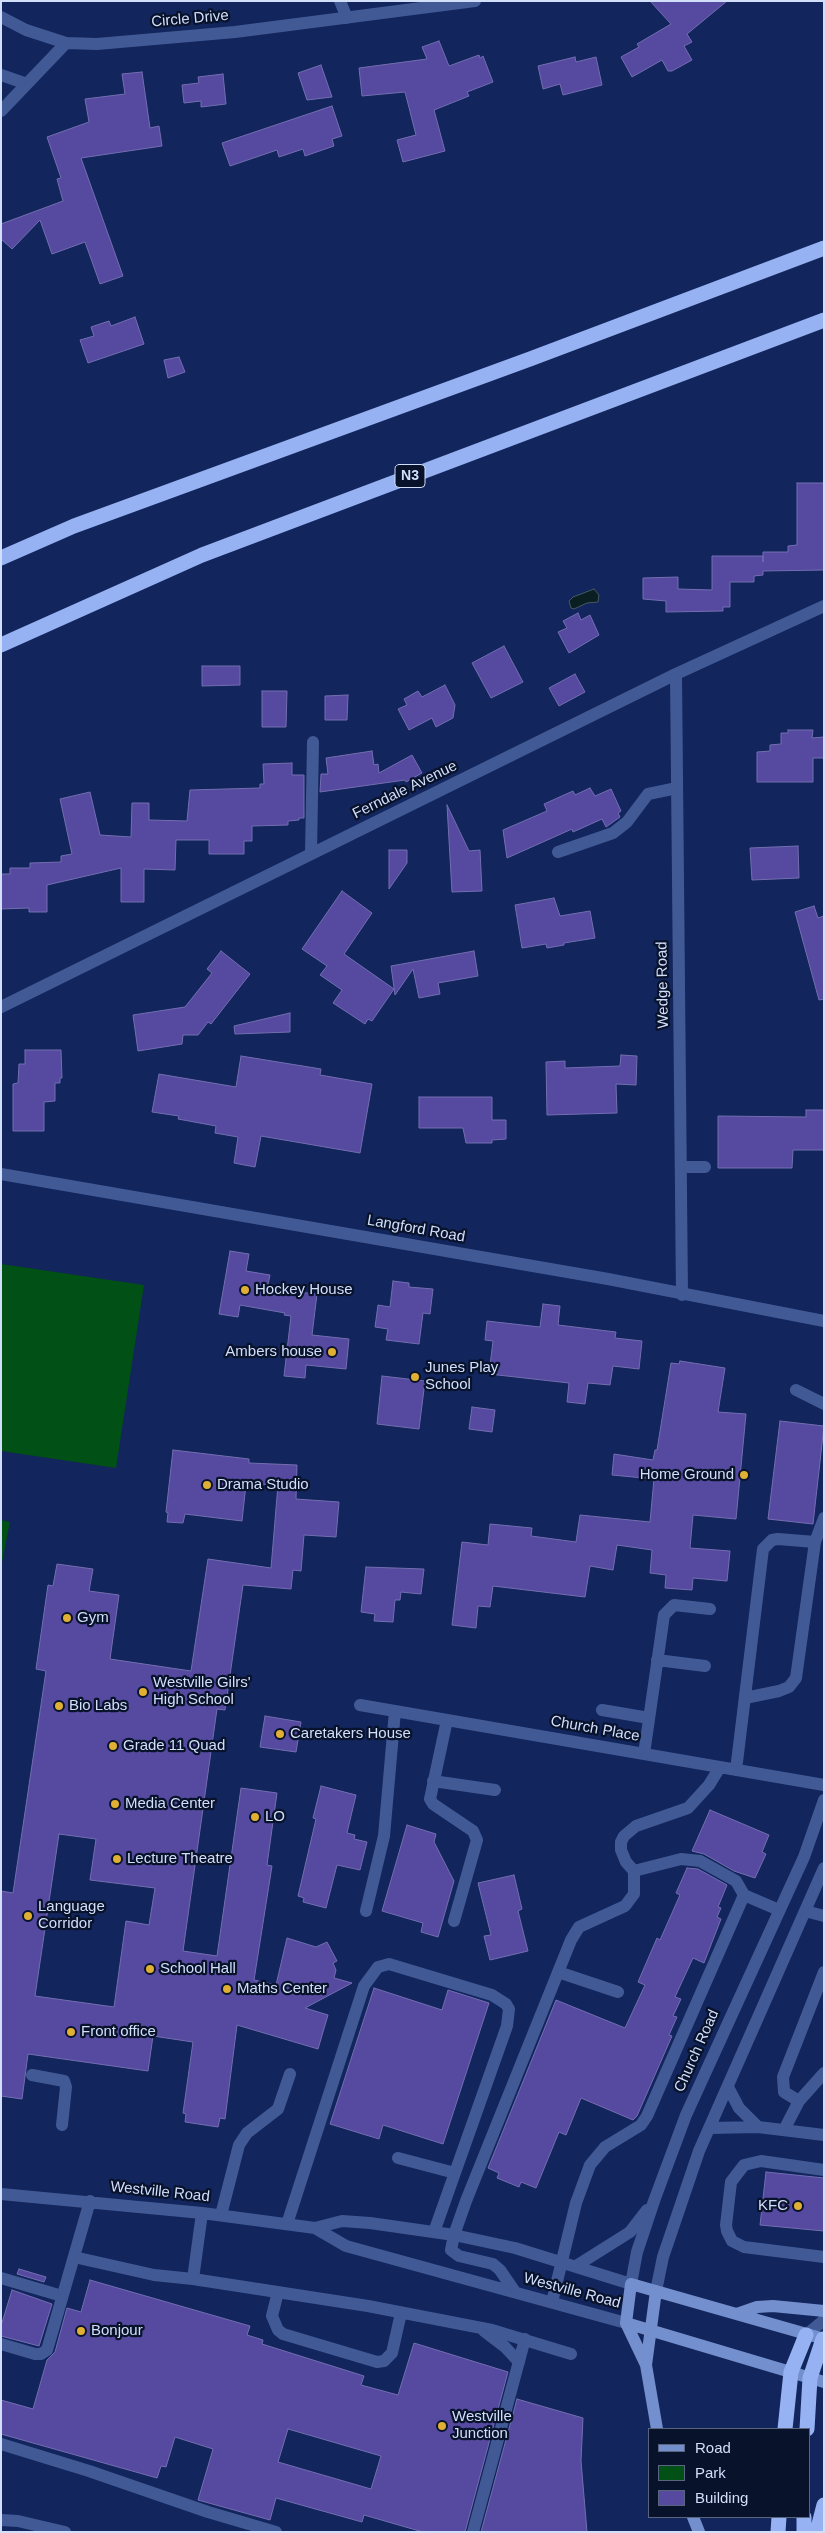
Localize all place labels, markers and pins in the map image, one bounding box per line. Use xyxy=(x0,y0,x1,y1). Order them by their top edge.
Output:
place label: Hockey House xyxy=(255,1281,353,1299)
marker: Hockey House xyxy=(239,1284,251,1296)
place label: Ambers house xyxy=(225,1343,322,1361)
marker: Ambers house xyxy=(326,1346,338,1358)
place label: Junes Play School xyxy=(425,1359,498,1394)
marker: Junes Play School xyxy=(409,1371,421,1383)
place label: Home Ground xyxy=(640,1466,734,1484)
marker: Home Ground xyxy=(738,1469,750,1481)
place label: Drama Studio xyxy=(217,1476,309,1494)
marker: Drama Studio xyxy=(201,1479,213,1491)
place label: Gym xyxy=(77,1609,109,1627)
marker: Gym xyxy=(61,1612,73,1624)
place label: Westville Gilrs' High School xyxy=(153,1674,251,1709)
marker: Westville Gilrs' High School xyxy=(137,1686,149,1698)
place label: Bio Labs xyxy=(69,1697,127,1715)
marker: Bio Labs xyxy=(53,1700,65,1712)
place label: Caretakers House xyxy=(290,1725,411,1743)
marker: Caretakers House xyxy=(274,1728,286,1740)
place label: Grade 11 Quad xyxy=(123,1737,225,1755)
marker: Grade 11 Quad xyxy=(107,1740,119,1752)
place label: Media Center xyxy=(125,1795,215,1813)
marker: Media Center xyxy=(109,1798,121,1810)
place label: LO xyxy=(265,1808,285,1826)
marker: LO xyxy=(249,1811,261,1823)
place label: Lecture Theatre xyxy=(127,1850,233,1868)
marker: Lecture Theatre xyxy=(111,1853,123,1865)
place label: Language Corridor xyxy=(38,1898,105,1933)
marker: Language Corridor xyxy=(22,1910,34,1922)
place label: School Hall xyxy=(160,1960,236,1978)
marker: School Hall xyxy=(144,1963,156,1975)
place label: Maths Center xyxy=(237,1980,327,1998)
marker: Maths Center xyxy=(221,1983,233,1995)
place label: Front office xyxy=(81,2023,156,2041)
marker: Front office xyxy=(65,2026,77,2038)
place label: KFC xyxy=(758,2197,788,2215)
marker: KFC xyxy=(792,2200,804,2212)
place label: Bonjour xyxy=(91,2322,143,2340)
marker: Bonjour xyxy=(75,2325,87,2337)
place label: Westville Junction xyxy=(452,2408,512,2443)
marker: Westville Junction xyxy=(436,2420,448,2432)

